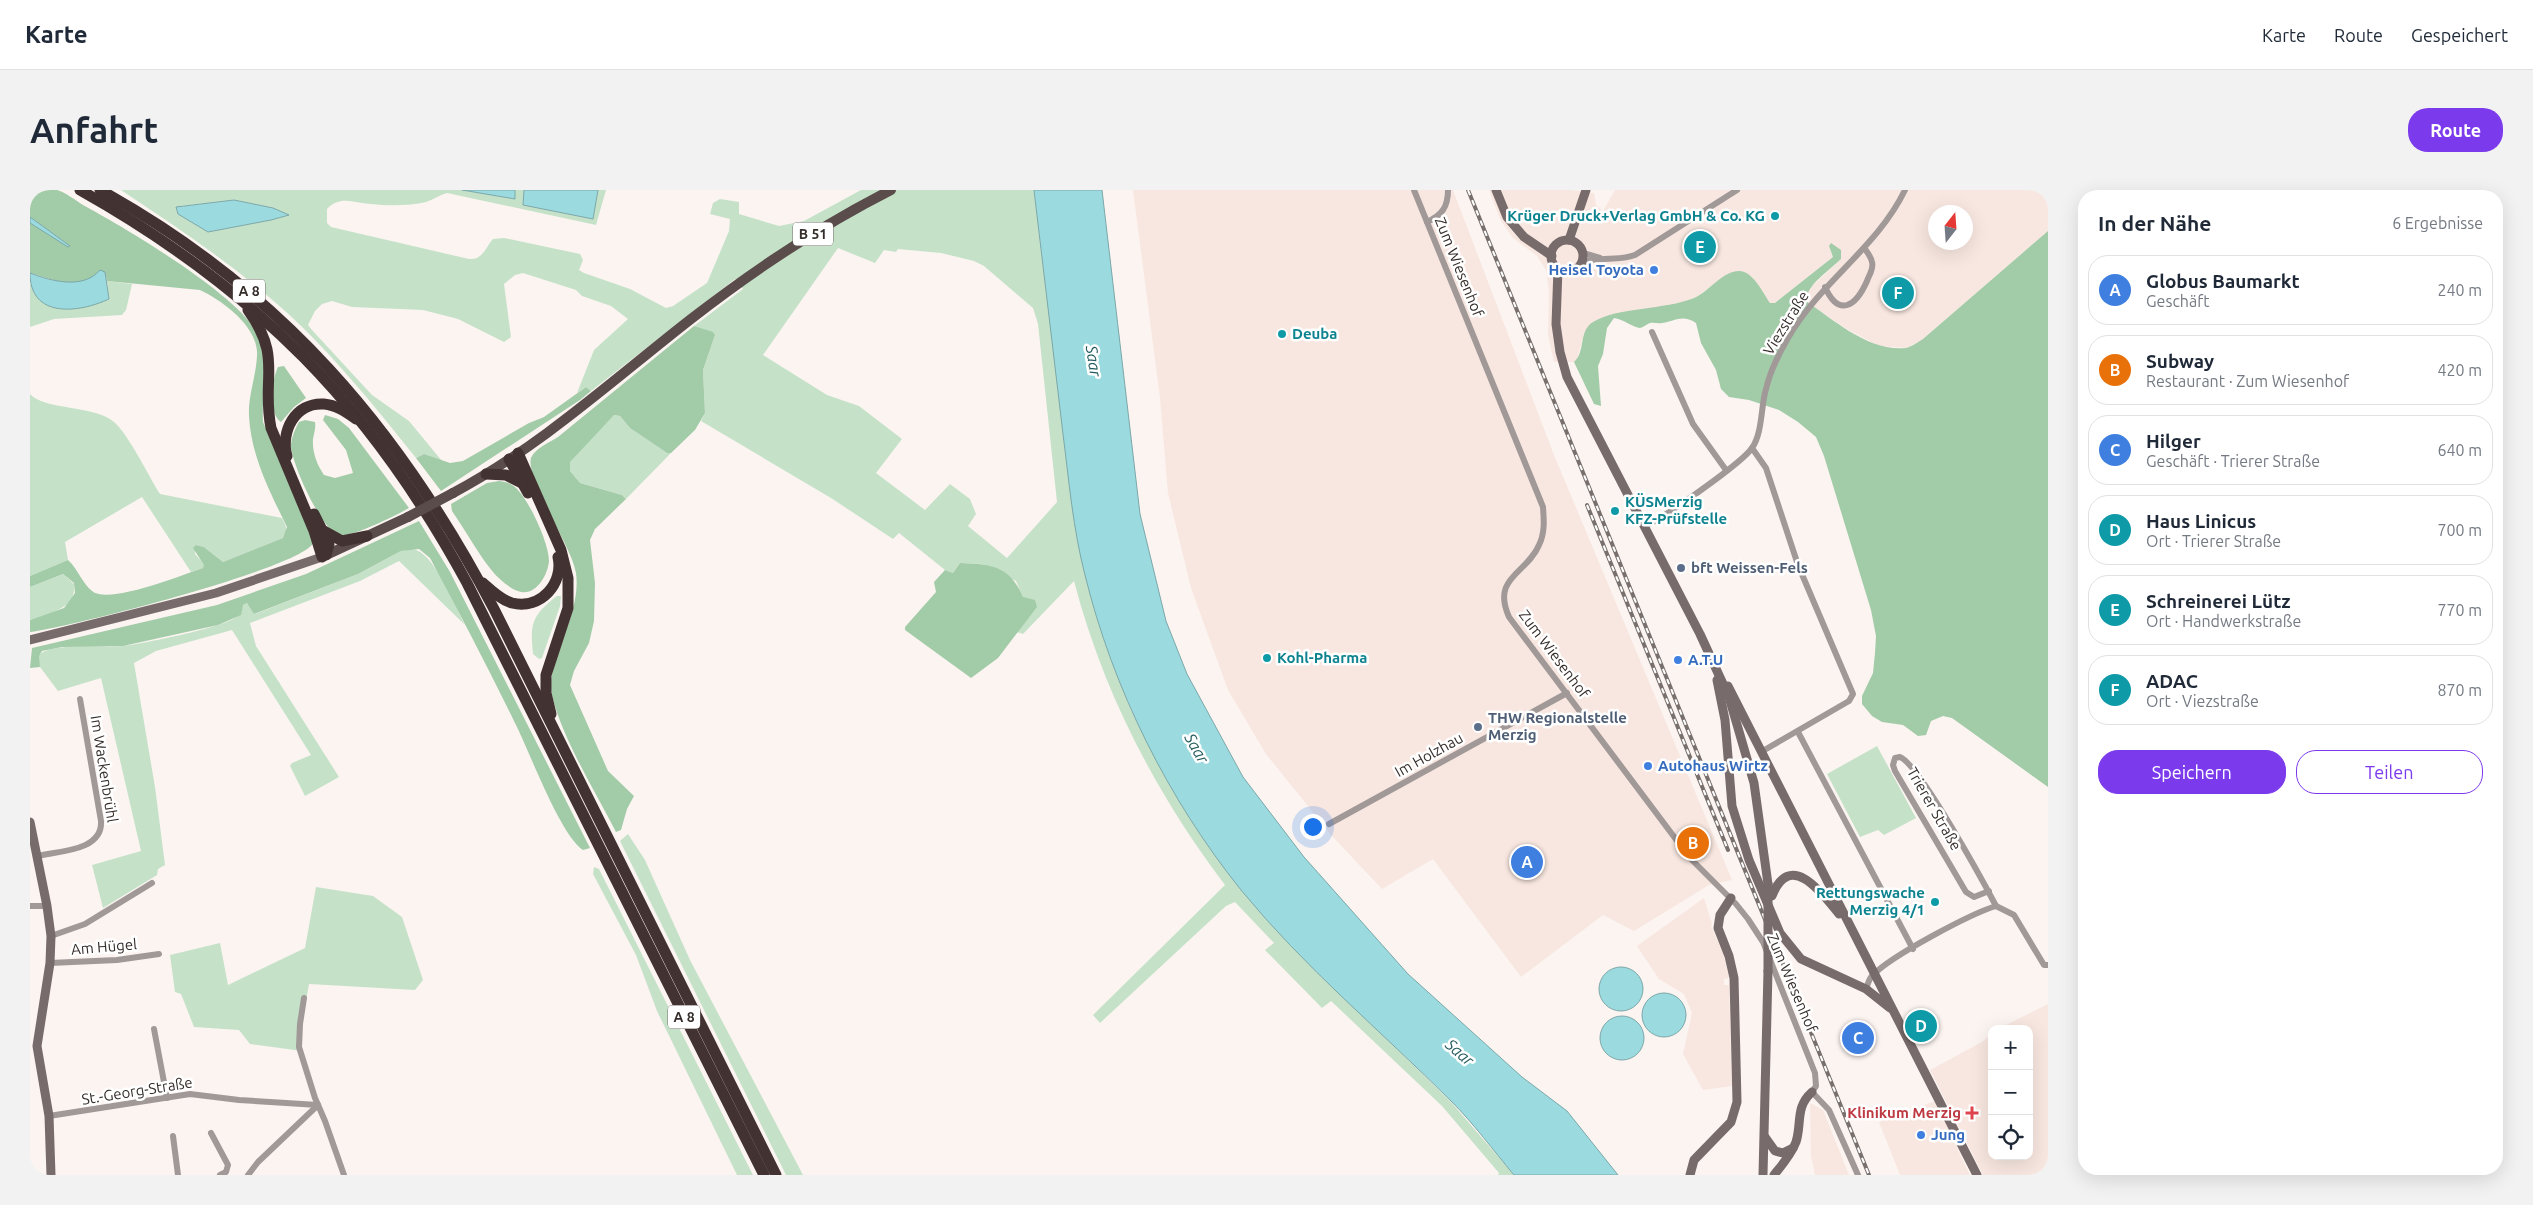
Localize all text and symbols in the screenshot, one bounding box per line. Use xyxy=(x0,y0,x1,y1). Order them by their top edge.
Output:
text: Karte xyxy=(25,21,87,48)
text: Karte xyxy=(2262,25,2306,45)
text: Route xyxy=(2334,25,2383,45)
text: Gespeichert xyxy=(2411,25,2508,45)
button: Route xyxy=(2408,108,2503,152)
text: Anfahrt xyxy=(30,110,158,150)
north arrow xyxy=(1928,205,1973,250)
place label: Krüger Druck+Verlag GmbH & Co. KG xyxy=(1507,207,1765,224)
marker: Krüger Druck+Verlag GmbH & Co. KG xyxy=(1769,210,1781,222)
text: In der Nähe xyxy=(2098,211,2211,235)
text: 6 Ergebnisse xyxy=(2392,214,2483,232)
street label: Zum Wiesenhof xyxy=(1432,215,1487,319)
road number: B 51 xyxy=(793,223,833,246)
pin: E xyxy=(1684,228,1716,266)
place label: Heisel Toyota xyxy=(1548,261,1644,278)
marker: Heisel Toyota xyxy=(1648,264,1660,276)
text: Globus Baumarkt xyxy=(2146,270,2300,292)
pin: F xyxy=(1882,274,1914,312)
road number: A 8 xyxy=(233,280,265,302)
text: A xyxy=(2109,281,2121,299)
text: 240 m xyxy=(2437,281,2482,299)
street label: Viezstraße xyxy=(1759,288,1812,358)
text: Geschäft xyxy=(2146,292,2210,310)
place label: Deuba xyxy=(1292,325,1337,342)
marker: Deuba xyxy=(1276,328,1288,340)
water label: Saar xyxy=(1083,343,1105,379)
text: Subway xyxy=(2146,350,2214,372)
text: B xyxy=(2110,361,2120,379)
text: 420 m xyxy=(2437,361,2482,379)
text: Restaurant · Zum Wiesenhof xyxy=(2146,372,2349,390)
text: Hilger xyxy=(2146,430,2201,452)
text: C xyxy=(2110,441,2120,459)
text: 640 m xyxy=(2437,441,2482,459)
text: Geschäft · Trierer Straße xyxy=(2146,452,2320,470)
place label: KÜSMerzig KFZ-Prüfstelle xyxy=(1625,493,1727,527)
marker: KÜSMerzig KFZ-Prüfstelle xyxy=(1609,505,1621,517)
text: Haus Linicus xyxy=(2146,510,2256,532)
text: D xyxy=(2109,521,2121,539)
text: 700 m xyxy=(2437,521,2482,539)
text: Ort · Trierer Straße xyxy=(2146,532,2281,550)
place label: bft Weissen-Fels xyxy=(1691,559,1808,576)
marker: bft Weissen-Fels xyxy=(1675,562,1687,574)
text: Schreinerei Lütz xyxy=(2146,590,2291,612)
text: E xyxy=(2110,601,2120,619)
text: 770 m xyxy=(2437,601,2482,619)
street label: Zum Wiesenhof xyxy=(1516,606,1593,701)
text: Ort · Handwerkstraße xyxy=(2146,612,2301,630)
place label: Kohl-Pharma xyxy=(1277,649,1367,666)
place label: A.T.U xyxy=(1688,651,1723,668)
marker: Kohl-Pharma xyxy=(1261,652,1273,664)
marker: A.T.U xyxy=(1672,654,1684,666)
text: ADAC xyxy=(2146,670,2198,692)
text: F xyxy=(2111,681,2120,699)
text: 870 m xyxy=(2437,681,2482,699)
text: Ort · Viezstraße xyxy=(2146,692,2259,710)
place label: THW Regionalstelle Merzig xyxy=(1488,709,1627,743)
street label: Im Wackenbrühl xyxy=(88,714,121,824)
marker: THW Regionalstelle Merzig xyxy=(1472,721,1484,733)
water label: Saar xyxy=(1181,729,1213,767)
street label: Im Holzhau xyxy=(1392,729,1466,780)
button: Speichern xyxy=(2098,750,2286,794)
button: Teilen xyxy=(2296,750,2483,794)
place label: Autohaus Wirtz xyxy=(1658,757,1768,774)
marker: Autohaus Wirtz xyxy=(1642,760,1654,772)
street label: Trierer Straße xyxy=(1904,764,1965,853)
your location xyxy=(1300,814,1326,840)
pin: B xyxy=(1677,824,1709,862)
pin: A xyxy=(1511,843,1543,881)
place label: Rettungswache Merzig 4/1 xyxy=(1816,884,1925,918)
marker: Rettungswache Merzig 4/1 xyxy=(1929,896,1941,908)
street label: Zum Wiesenhof xyxy=(1764,931,1821,1035)
street label: Am Hügel xyxy=(70,935,138,958)
road number: A 8 xyxy=(668,1006,700,1029)
pin: D xyxy=(1905,1007,1937,1045)
pin: C xyxy=(1842,1019,1874,1057)
map controls xyxy=(1988,1025,2033,1160)
button: + xyxy=(1988,1025,2033,1070)
water label: Saar xyxy=(1441,1034,1478,1070)
button: − xyxy=(1988,1070,2033,1115)
street label: St.-Georg-Straße xyxy=(80,1073,194,1108)
place label: Klinikum Merzig xyxy=(1847,1104,1961,1121)
marker: Klinikum Merzig xyxy=(1965,1106,1979,1120)
button: locate xyxy=(1988,1115,2033,1160)
place label: Jung xyxy=(1931,1126,1965,1143)
marker: Jung xyxy=(1915,1129,1927,1141)

